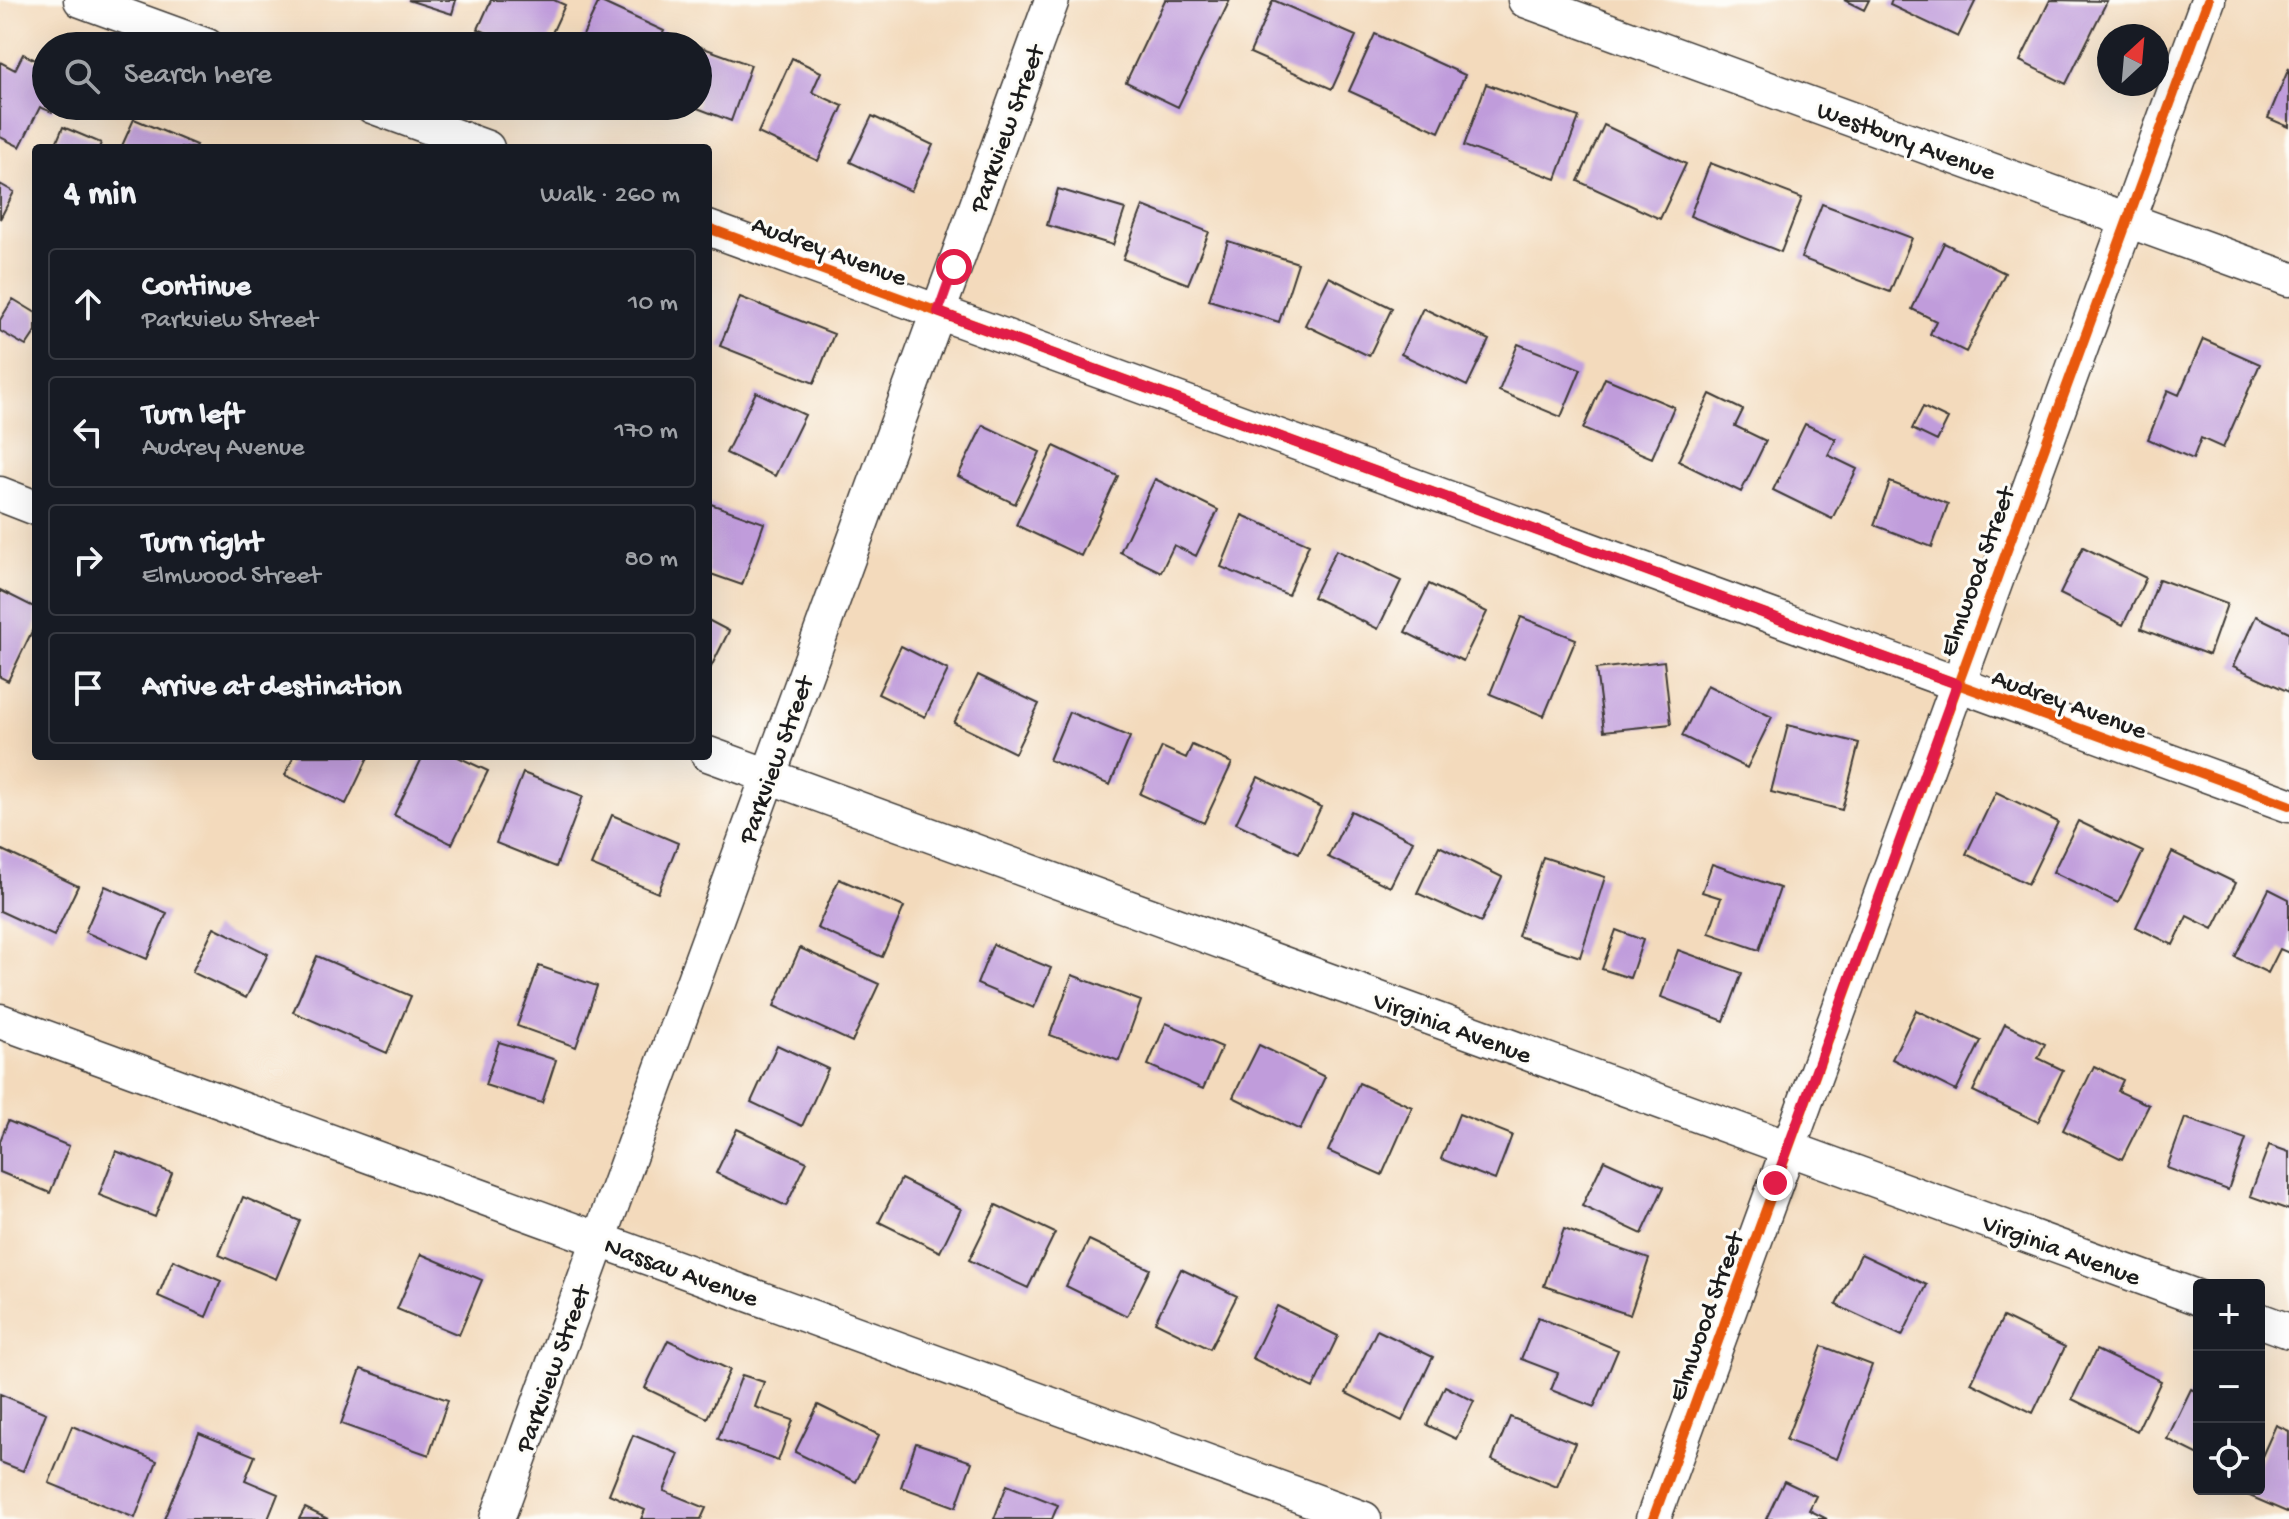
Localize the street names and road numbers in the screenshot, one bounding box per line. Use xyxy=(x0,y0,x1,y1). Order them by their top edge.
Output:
street label: Parkview Street xyxy=(964,39,1055,218)
street label: Westbury Avenue xyxy=(1812,97,2000,190)
street label: Audrey Avenue xyxy=(747,211,911,296)
street label: Elmwood Street xyxy=(1934,481,2025,662)
street label: Audrey Avenue xyxy=(1987,664,2151,749)
street label: Parkview Street xyxy=(733,670,824,849)
street label: Virginia Avenue xyxy=(1367,987,1536,1073)
street label: Virginia Avenue xyxy=(1976,1209,2145,1295)
street label: Elmwood Street xyxy=(1663,1226,1754,1407)
street label: Nassau Avenue xyxy=(599,1232,762,1317)
street label: Parkview Street xyxy=(510,1279,601,1458)

